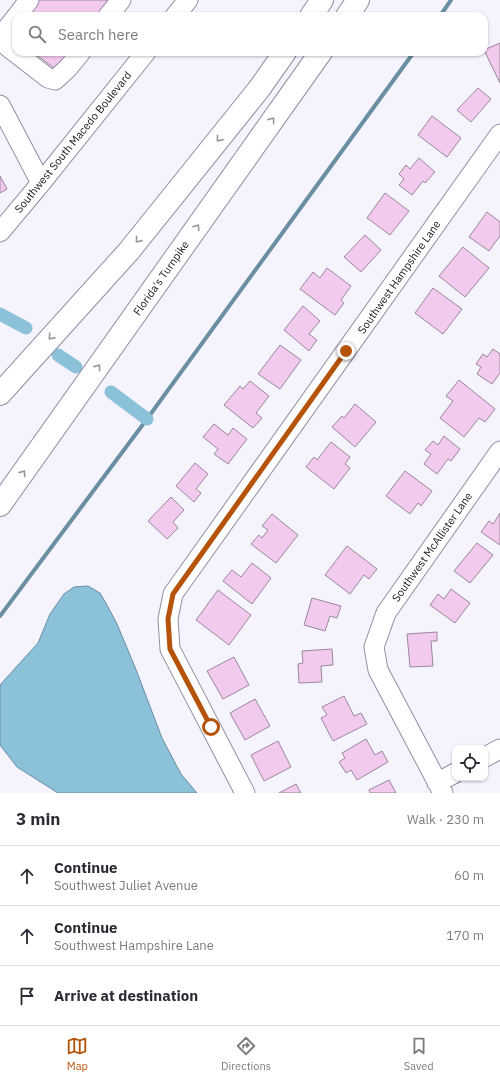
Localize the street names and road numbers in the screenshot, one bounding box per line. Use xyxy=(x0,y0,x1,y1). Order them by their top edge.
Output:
street label: Southwest South Macedo Boulevard xyxy=(12,68,134,216)
street label: Southwest Hampshire Lane xyxy=(354,218,444,336)
street label: Florida's Turnpike xyxy=(130,238,192,318)
street label: Southwest McAllister Lane xyxy=(389,489,475,605)

